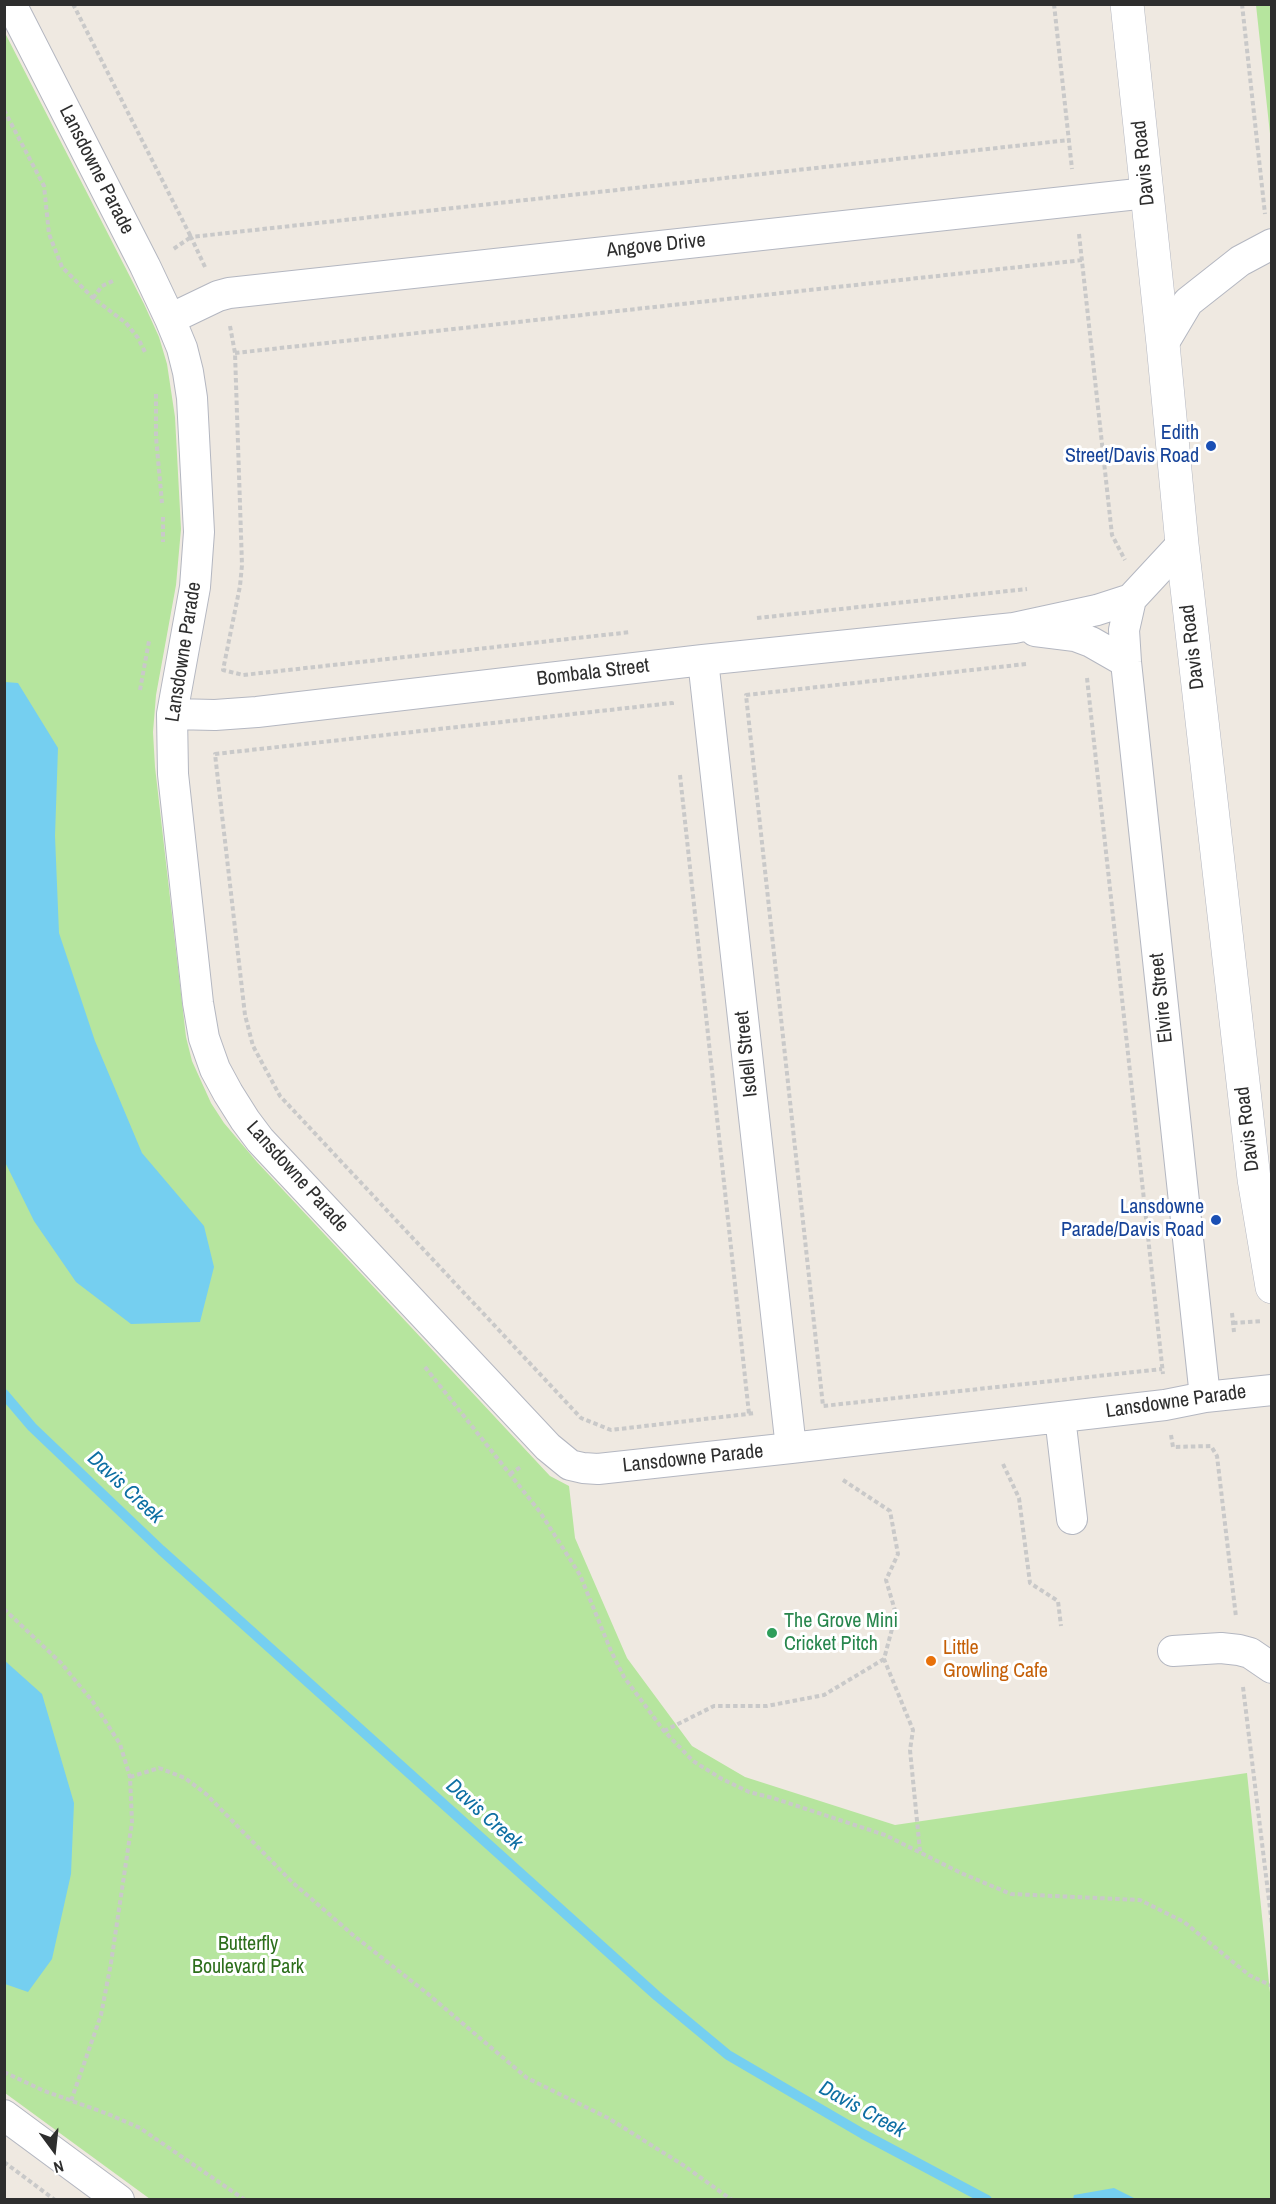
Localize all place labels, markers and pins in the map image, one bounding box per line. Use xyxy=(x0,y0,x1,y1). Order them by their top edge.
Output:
place label: Edith Street/Davis Road xyxy=(1065,422,1199,469)
marker: Edith Street/Davis Road xyxy=(1204,439,1218,453)
place label: Lansdowne Parade/Davis Road xyxy=(1061,1196,1204,1243)
marker: Lansdowne Parade/Davis Road xyxy=(1209,1213,1223,1227)
place label: The Grove Mini Cricket Pitch xyxy=(784,1610,898,1657)
marker: The Grove Mini Cricket Pitch xyxy=(765,1626,779,1640)
place label: Little Growling Cafe xyxy=(943,1637,1048,1684)
marker: Little Growling Cafe xyxy=(924,1654,938,1668)

